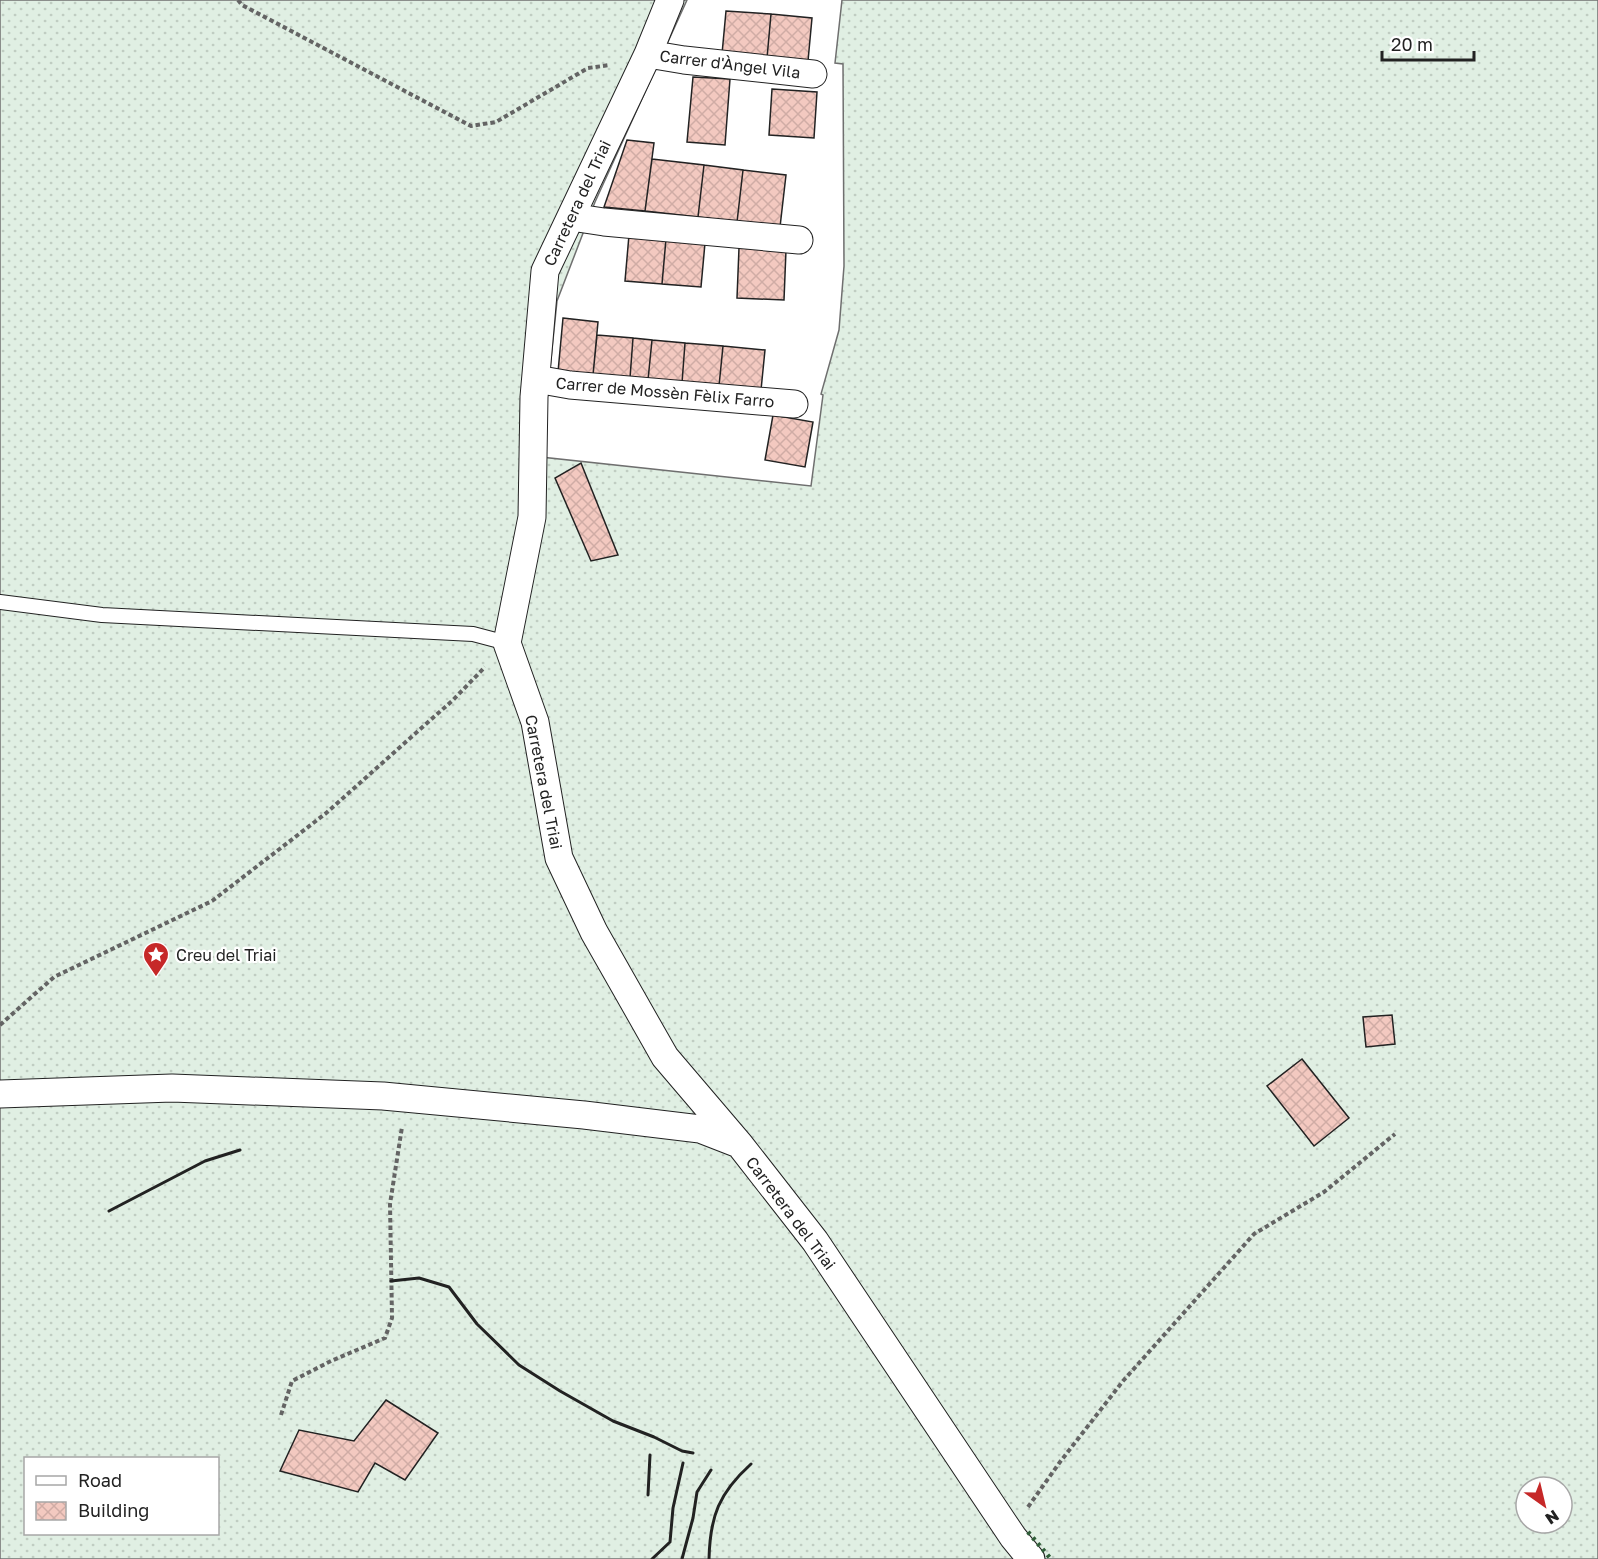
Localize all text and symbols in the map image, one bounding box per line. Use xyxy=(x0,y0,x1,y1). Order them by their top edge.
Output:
scale bar xyxy=(1382,24,1474,62)
text: 20 m xyxy=(1391,33,1433,55)
street label: Carrer d'Àngel Vila xyxy=(658,45,802,83)
street label: Carretera del Triai xyxy=(539,137,615,269)
street label: Carrer de Mossèn Fèlix Farro xyxy=(555,372,775,412)
street label: Carretera del Triai xyxy=(521,713,567,851)
place icon: Creu del Triai xyxy=(141,940,171,978)
place label: Creu del Triai xyxy=(176,945,277,965)
street label: Carretera del Triai xyxy=(742,1152,840,1274)
legend xyxy=(24,1457,219,1535)
text: Road xyxy=(78,1469,122,1491)
north arrow xyxy=(1514,1475,1574,1535)
text: Building xyxy=(78,1499,149,1521)
text: N xyxy=(1542,1506,1563,1529)

